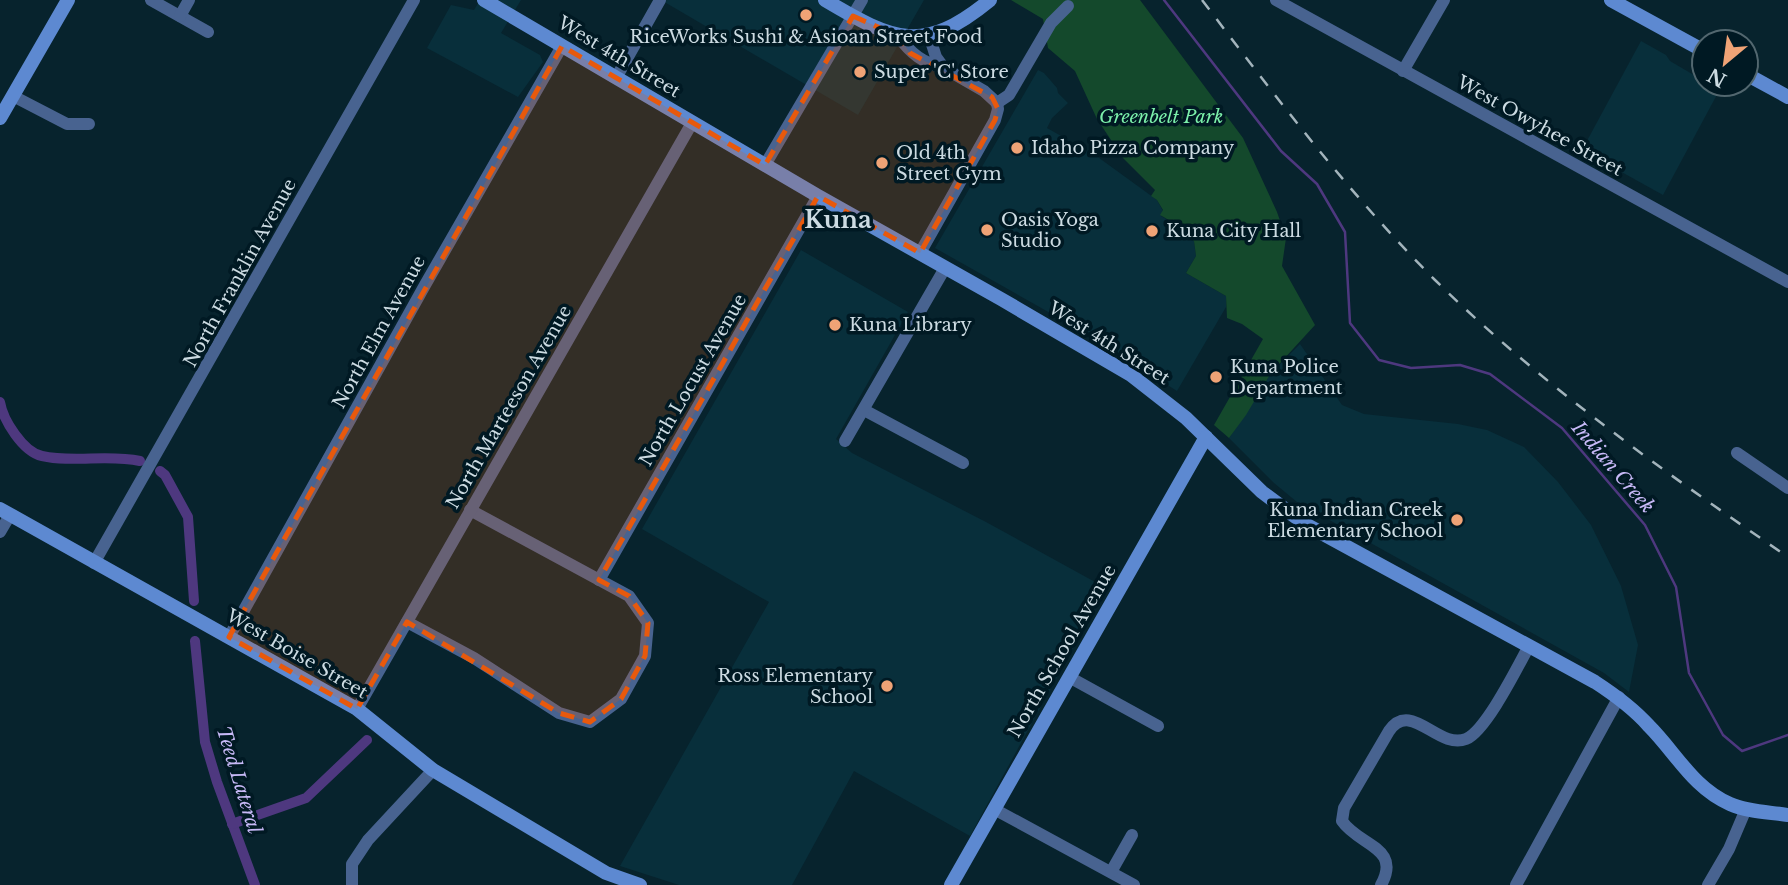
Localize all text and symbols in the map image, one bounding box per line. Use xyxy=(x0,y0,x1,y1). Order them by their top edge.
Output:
marker: RiceWorks Sushi & Asioan Street Food xyxy=(798,7,814,23)
street label: West 4th Street xyxy=(553,11,685,102)
place label: RiceWorks Sushi & Asioan Street Food xyxy=(630,26,982,48)
north arrow xyxy=(1690,28,1760,98)
place label: Super 'C' Store xyxy=(874,61,1009,83)
text: N xyxy=(1703,63,1730,92)
marker: Super 'C' Store xyxy=(852,64,868,80)
street label: West Owyhee Street xyxy=(1452,71,1627,181)
park label: Greenbelt Park xyxy=(1099,106,1223,128)
place label: Idaho Pizza Company xyxy=(1031,137,1235,159)
marker: Idaho Pizza Company xyxy=(1009,140,1025,156)
place label: Old 4th Street Gym xyxy=(896,142,1002,185)
marker: Old 4th Street Gym xyxy=(874,155,890,171)
street label: North Franklin Avenue xyxy=(179,175,301,371)
district label: Kuna xyxy=(804,205,872,234)
place label: Oasis Yoga Studio xyxy=(1001,209,1099,252)
place label: Kuna City Hall xyxy=(1166,220,1301,242)
marker: Oasis Yoga Studio xyxy=(979,222,995,238)
marker: Kuna City Hall xyxy=(1144,223,1160,239)
street label: North Elm Avenue xyxy=(328,252,430,412)
street label: North Locust Avenue xyxy=(635,290,751,470)
street label: West 4th Street xyxy=(1043,296,1174,389)
street label: North Marteeson Avenue xyxy=(442,301,576,513)
place label: Kuna Library xyxy=(849,314,972,336)
marker: Kuna Library xyxy=(827,317,843,333)
place label: Kuna Police Department xyxy=(1230,356,1343,399)
marker: Kuna Police Department xyxy=(1208,369,1224,385)
water label: Indian Creek xyxy=(1566,416,1659,518)
place label: Kuna Indian Creek Elementary School xyxy=(1267,499,1443,542)
marker: Kuna Indian Creek Elementary School xyxy=(1449,512,1465,528)
street label: North School Avenue xyxy=(1003,560,1121,742)
street label: West Boise Street xyxy=(221,604,372,704)
place label: Ross Elementary School xyxy=(718,665,873,708)
marker: Ross Elementary School xyxy=(879,678,895,694)
water label: Teed Lateral xyxy=(212,723,266,837)

